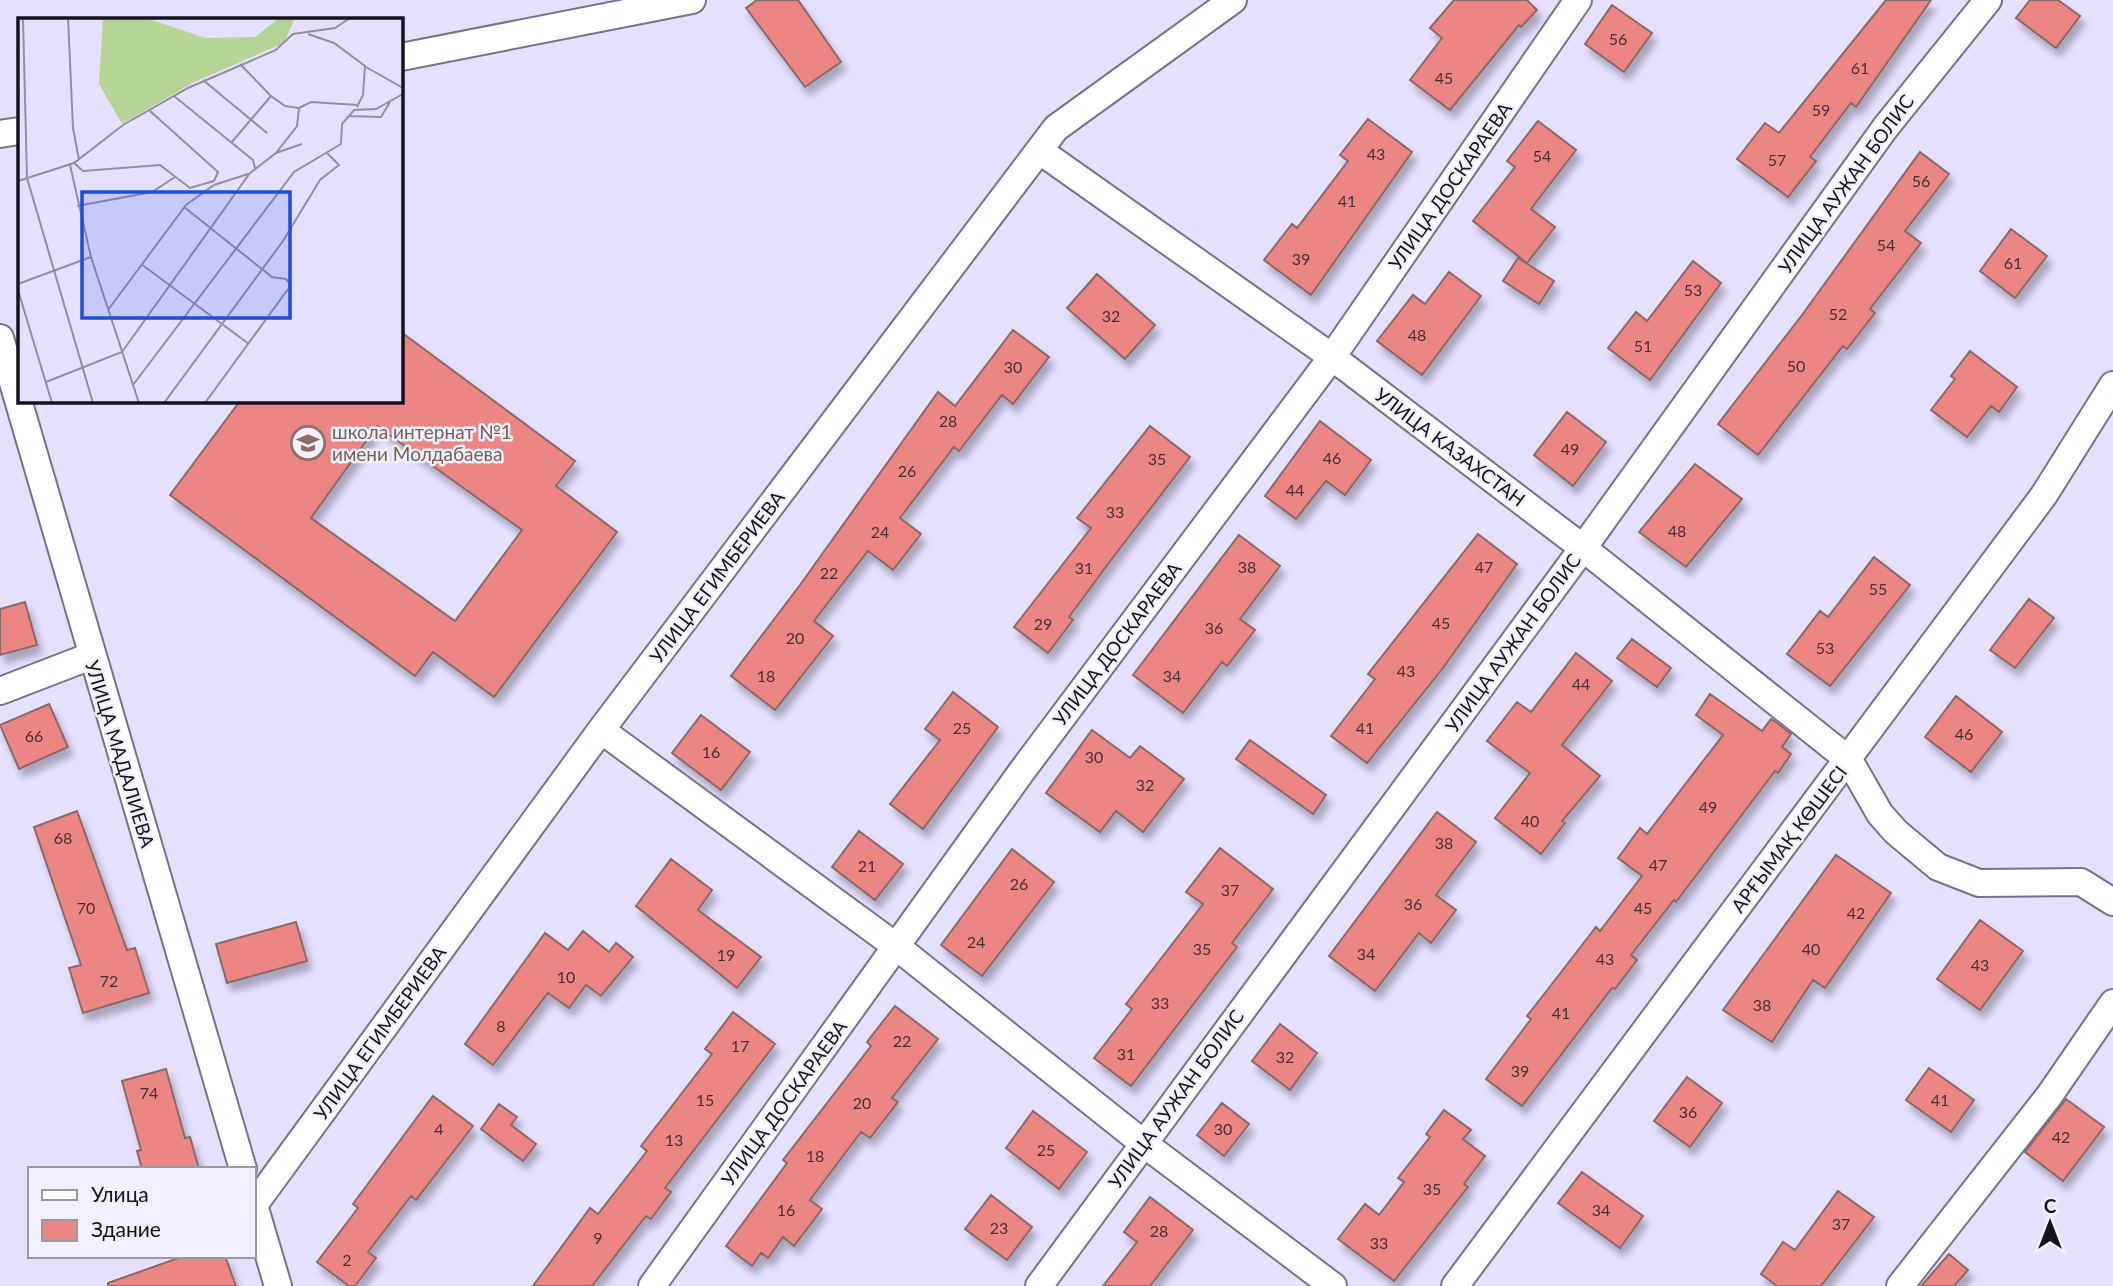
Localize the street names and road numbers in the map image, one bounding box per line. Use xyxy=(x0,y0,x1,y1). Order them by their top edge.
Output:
street label: УЛИЦА АУЖАН БОЛИС xyxy=(1773,90,1918,278)
street label: УЛИЦА ДОСКАРАЕВА xyxy=(1383,98,1516,274)
street label: УЛИЦА КАЗАХСТАН xyxy=(1370,382,1530,511)
street label: УЛИЦА ЕГИМБЕРИЕВА xyxy=(644,486,789,667)
street label: УЛИЦА АУЖАН БОЛИС xyxy=(1440,549,1585,737)
street label: УЛИЦА ДОСКАРАЕВА xyxy=(1048,557,1186,730)
street label: УЛИЦА МАДАЛИЕВА xyxy=(81,657,160,850)
street label: АРҒЫМАҚ КӨШЕСІ xyxy=(1726,761,1851,917)
street label: УЛИЦА ЕГИМБЕРИЕВА xyxy=(309,941,451,1124)
street label: УЛИЦА АУЖАН БОЛИС xyxy=(1103,1005,1248,1193)
street label: УЛИЦА ДОСКАРАЕВА xyxy=(716,1015,851,1190)

